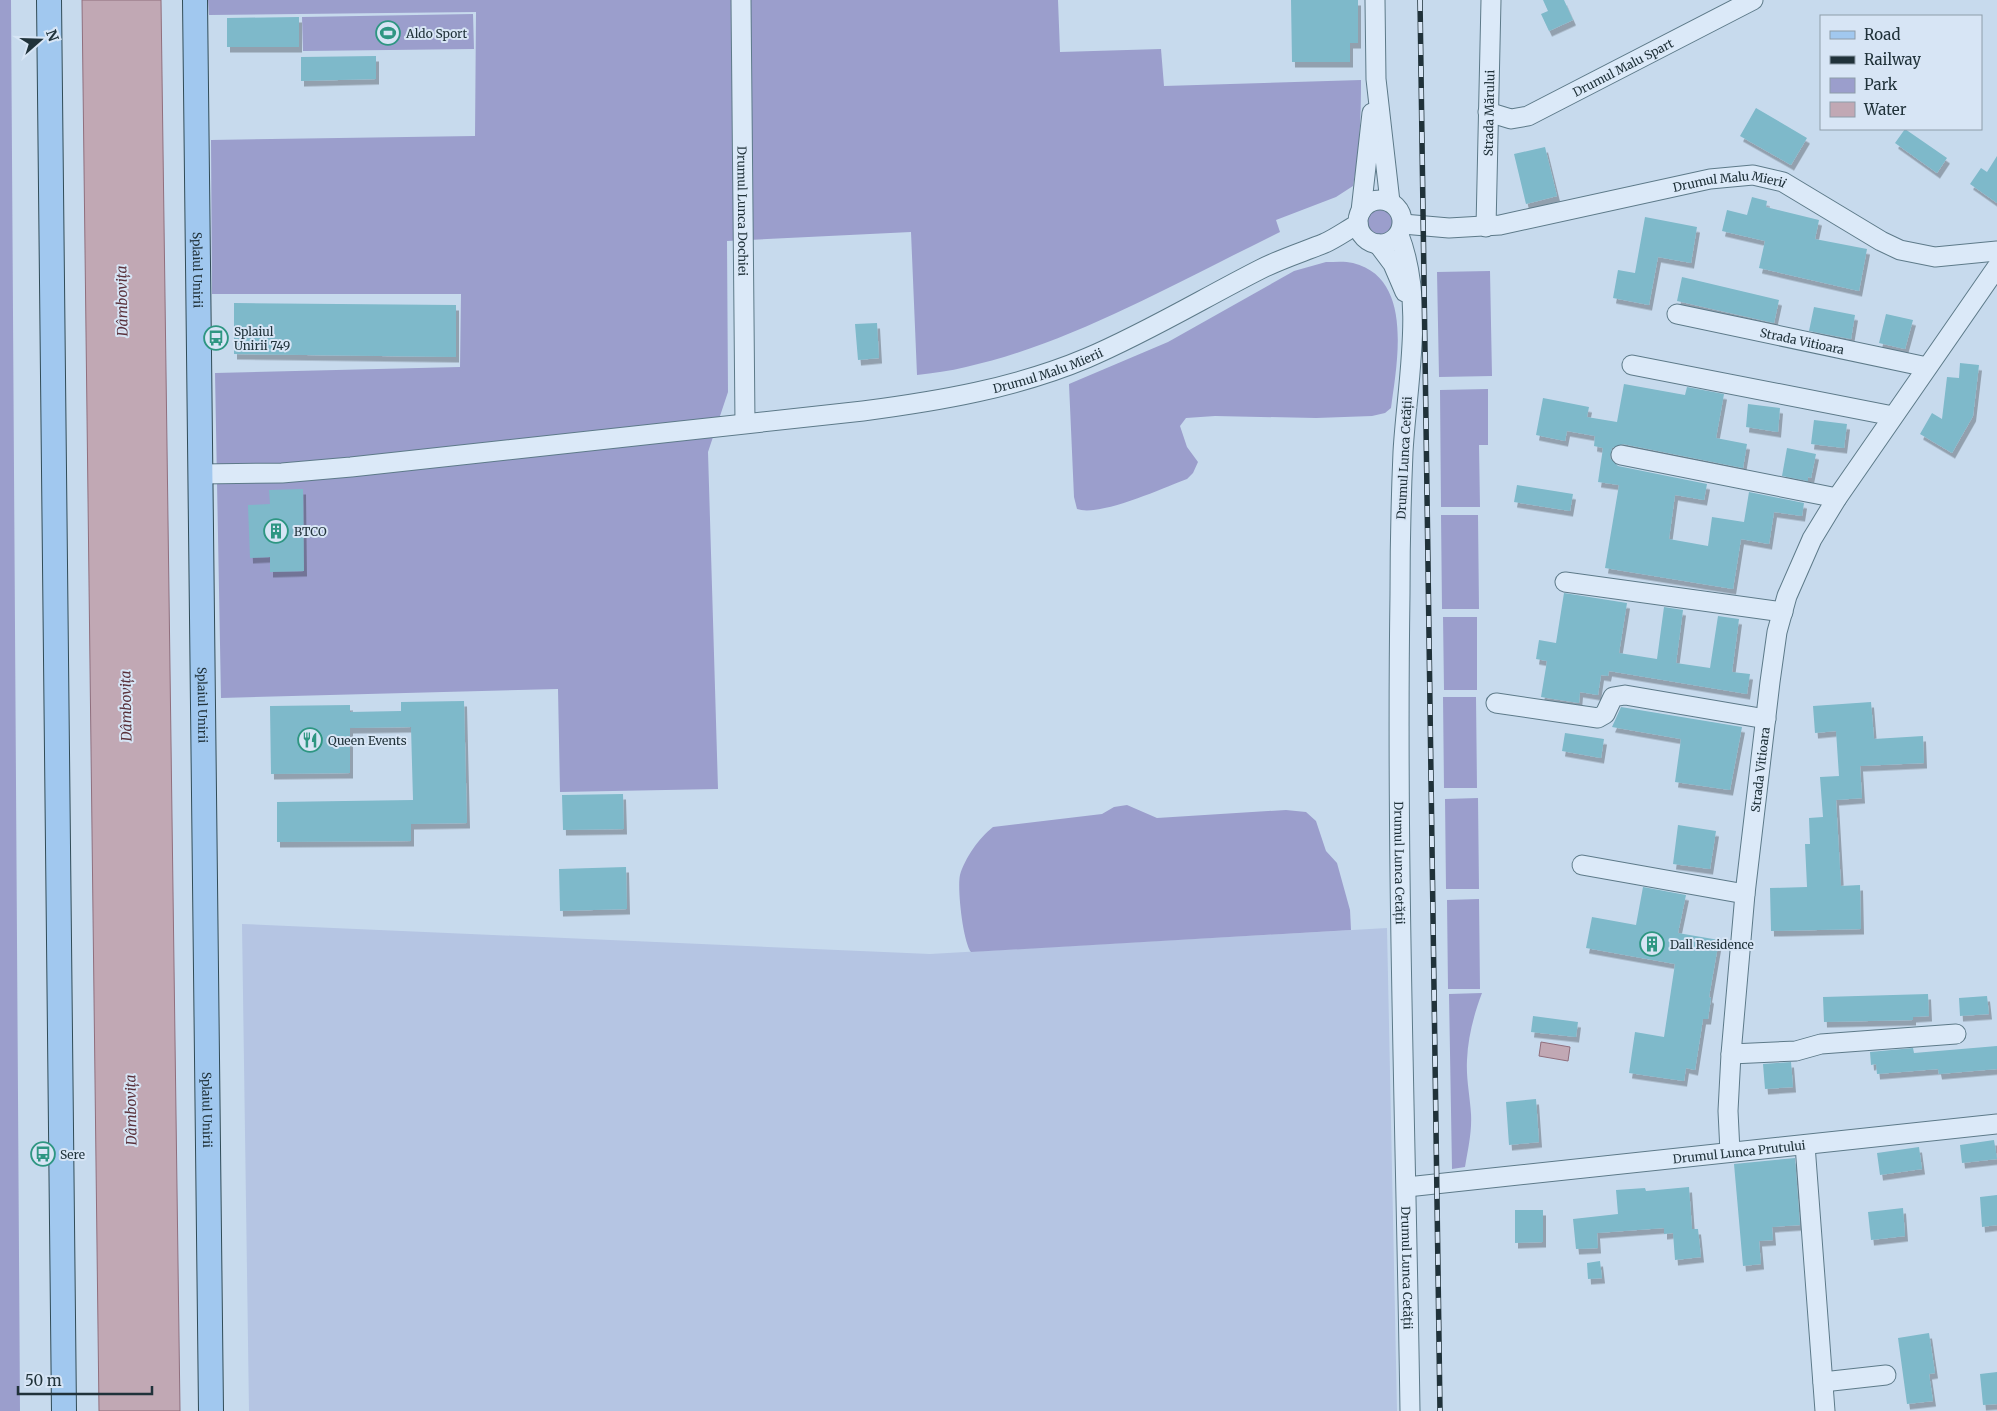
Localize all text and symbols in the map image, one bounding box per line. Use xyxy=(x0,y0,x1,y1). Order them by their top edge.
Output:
north arrow xyxy=(15,15,65,65)
legend xyxy=(1820,15,1982,130)
sports icon: Aldo Sport xyxy=(375,20,401,46)
text: Road xyxy=(1864,25,1900,44)
place label: Aldo Sport xyxy=(405,26,468,41)
text: N xyxy=(42,27,63,44)
street label: Drumul Malu Spart xyxy=(1570,35,1676,99)
text: Railway xyxy=(1864,50,1921,69)
street label: Strada Mărului xyxy=(1480,70,1497,156)
text: Park xyxy=(1864,75,1898,94)
text: Water xyxy=(1863,100,1907,119)
street label: Drumul Lunca Dochiei xyxy=(735,146,751,276)
street label: Drumul Malu Mierii xyxy=(1671,167,1790,194)
street label: Splaiul Unirii xyxy=(190,232,206,308)
water label: Dâmbovița xyxy=(112,265,132,338)
place label: Splaiul Unirii 749 xyxy=(234,324,290,353)
street label: Strada Vitioara xyxy=(1759,324,1846,357)
bus stop icon: Splaiul Unirii 749 xyxy=(203,325,229,351)
street label: Drumul Malu Mierii xyxy=(991,345,1105,396)
street label: Drumul Lunca Cetății xyxy=(1393,396,1416,520)
building icon: BTCO xyxy=(263,518,289,544)
place label: BTCO xyxy=(294,524,327,539)
street label: Splaiul Unirii xyxy=(195,667,211,743)
water label: Dâmbovița xyxy=(116,670,136,743)
street label: Strada Vitioara xyxy=(1747,726,1772,813)
restaurant icon: Queen Events xyxy=(297,727,323,753)
place label: Queen Events xyxy=(328,733,407,748)
street label: Drumul Lunca Cetății xyxy=(1392,801,1408,925)
building icon: Dall Residence xyxy=(1639,931,1665,957)
place label: Dall Residence xyxy=(1670,937,1754,952)
street label: Splaiul Unirii xyxy=(200,1072,216,1148)
water label: Dâmbovița xyxy=(121,1074,141,1147)
street label: Drumul Lunca Prutului xyxy=(1672,1137,1806,1166)
bus stop icon: Sere xyxy=(30,1141,56,1167)
place label: Sere xyxy=(60,1147,85,1162)
street label: Drumul Lunca Cetății xyxy=(1399,1206,1416,1330)
scale bar xyxy=(18,1364,151,1396)
text: 50 m xyxy=(25,1371,62,1390)

